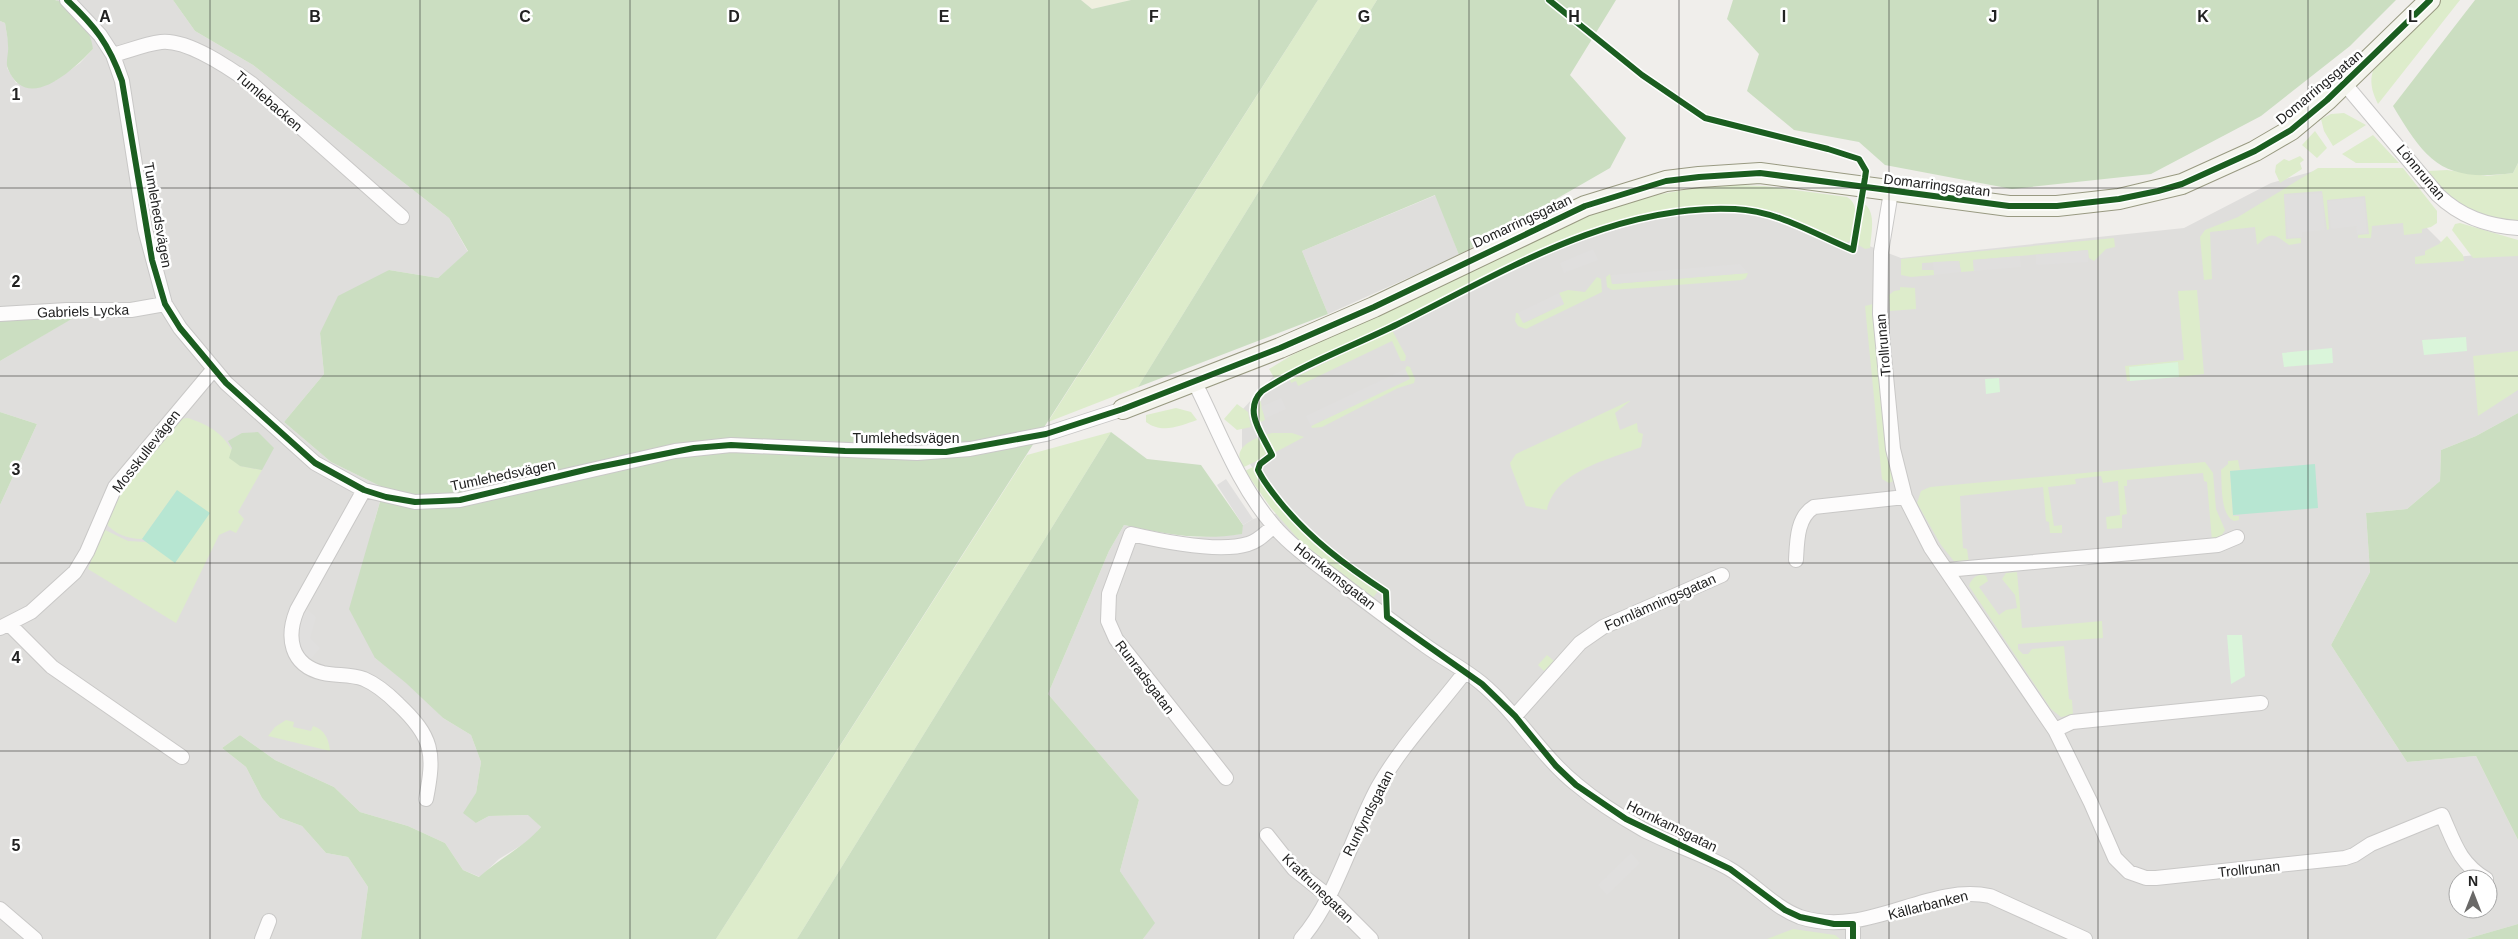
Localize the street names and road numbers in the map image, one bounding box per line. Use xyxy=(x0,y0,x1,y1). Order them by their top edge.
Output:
street label: Domarringsgatan xyxy=(2273,46,2365,128)
street label: Tumlebacken xyxy=(232,68,306,134)
street label: Lönnrunan xyxy=(2393,141,2449,203)
street label: Tumlehedsvägen xyxy=(141,161,175,269)
street label: Domarringsgatan xyxy=(1883,171,1991,199)
street label: Domarringsgatan xyxy=(1470,191,1574,251)
street label: Gabriels Lycka xyxy=(37,301,129,321)
street label: Trollrunan xyxy=(1872,313,1894,377)
street label: Mosskullevägen xyxy=(109,407,183,495)
street label: Tumlehedsvägen xyxy=(853,430,959,446)
street label: Tumlehedsvägen xyxy=(449,456,557,494)
street label: Hornkamsgatan xyxy=(1291,539,1379,613)
street label: Fornlämningsgatan xyxy=(1602,570,1718,634)
street label: Runradsgatan xyxy=(1112,637,1178,717)
street label: Runfyndsgatan xyxy=(1339,767,1397,859)
street label: Hornkamsgatan xyxy=(1624,797,1720,855)
street label: Kraftrunegatan xyxy=(1279,850,1357,926)
street label: Trollrunan xyxy=(2217,858,2281,880)
street label: Källarbanken xyxy=(1886,887,1970,923)

